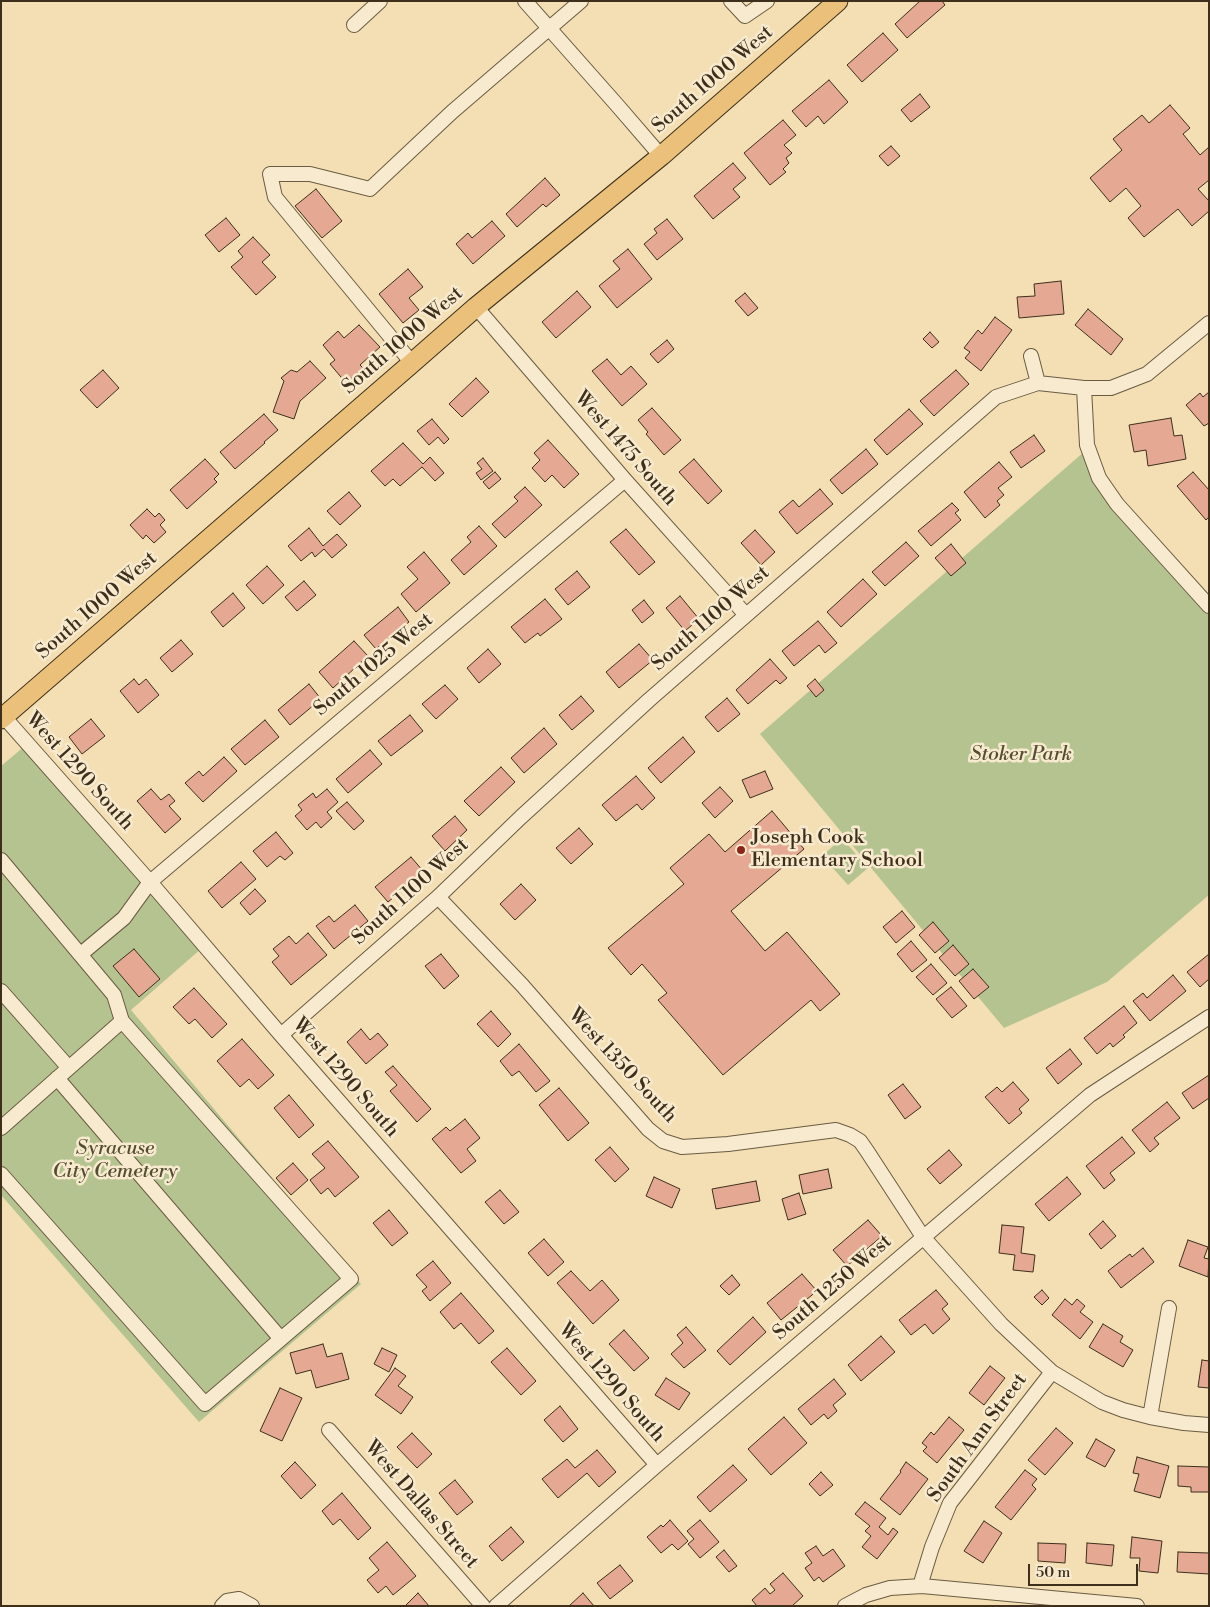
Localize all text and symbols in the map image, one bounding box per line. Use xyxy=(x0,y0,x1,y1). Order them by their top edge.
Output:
street label: South 1000 West xyxy=(648,21,778,139)
street label: South 1000 West xyxy=(338,282,468,400)
street label: West 1475 South xyxy=(569,387,681,511)
street label: South 1000 West xyxy=(32,547,162,665)
street label: South 1100 West xyxy=(647,561,775,677)
street label: South 1025 West xyxy=(310,608,438,722)
street label: West 1290 South xyxy=(20,708,138,836)
park label: Stoker Park xyxy=(970,743,1072,767)
place label: Joseph Cook Elementary School xyxy=(751,826,923,873)
street label: South 1100 West xyxy=(348,833,474,951)
marker: Joseph Cook Elementary School xyxy=(735,844,747,856)
street label: West 1350 South xyxy=(563,1004,681,1128)
street label: West 1290 South xyxy=(287,1013,403,1143)
park label: Syracuse City Cemetery xyxy=(52,1137,178,1184)
street label: South 1250 West xyxy=(769,1230,897,1346)
street label: West 1290 South xyxy=(553,1318,669,1448)
street label: South Ann Street xyxy=(923,1369,1033,1507)
street label: West Dallas Street xyxy=(359,1436,483,1574)
scale bar xyxy=(1030,1554,1140,1586)
text: 50 m xyxy=(1036,1563,1070,1582)

